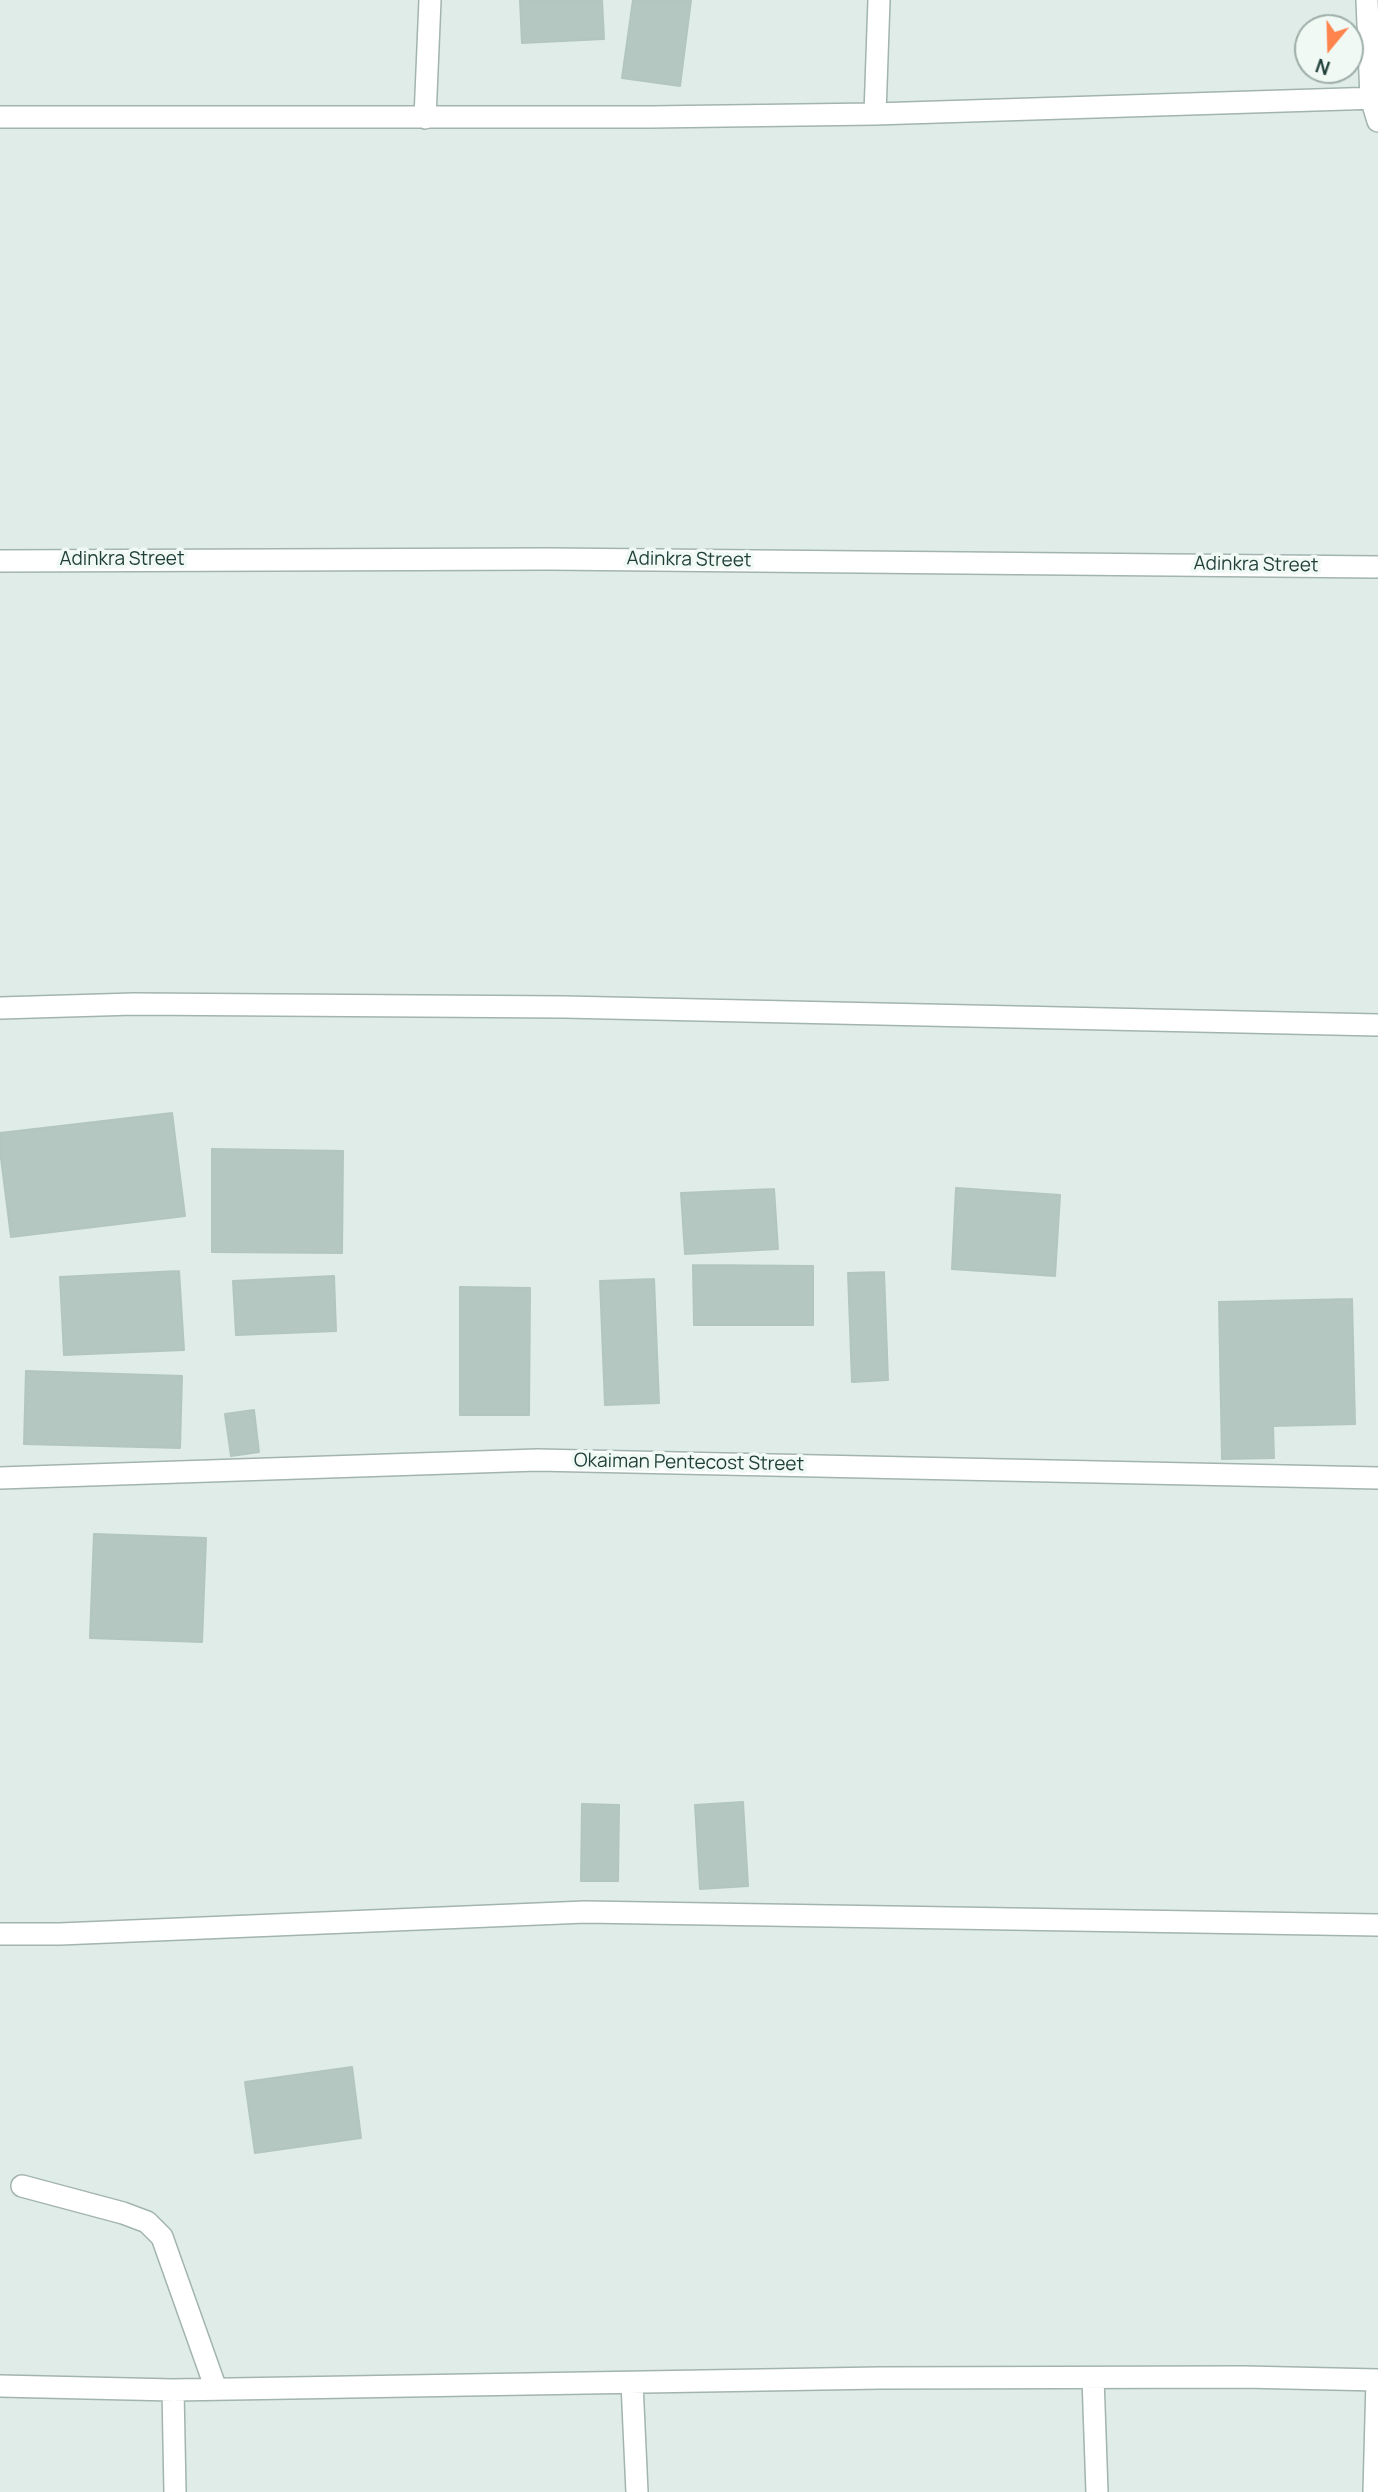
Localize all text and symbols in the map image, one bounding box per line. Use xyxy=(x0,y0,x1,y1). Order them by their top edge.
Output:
north arrow xyxy=(1294,14,1364,84)
text: N xyxy=(1312,52,1334,81)
street label: Adinkra Street xyxy=(626,548,752,572)
street label: Adinkra Street xyxy=(59,549,185,571)
street label: Adinkra Street xyxy=(1193,553,1319,577)
street label: Okaiman Pentecost Street xyxy=(574,1450,804,1476)

